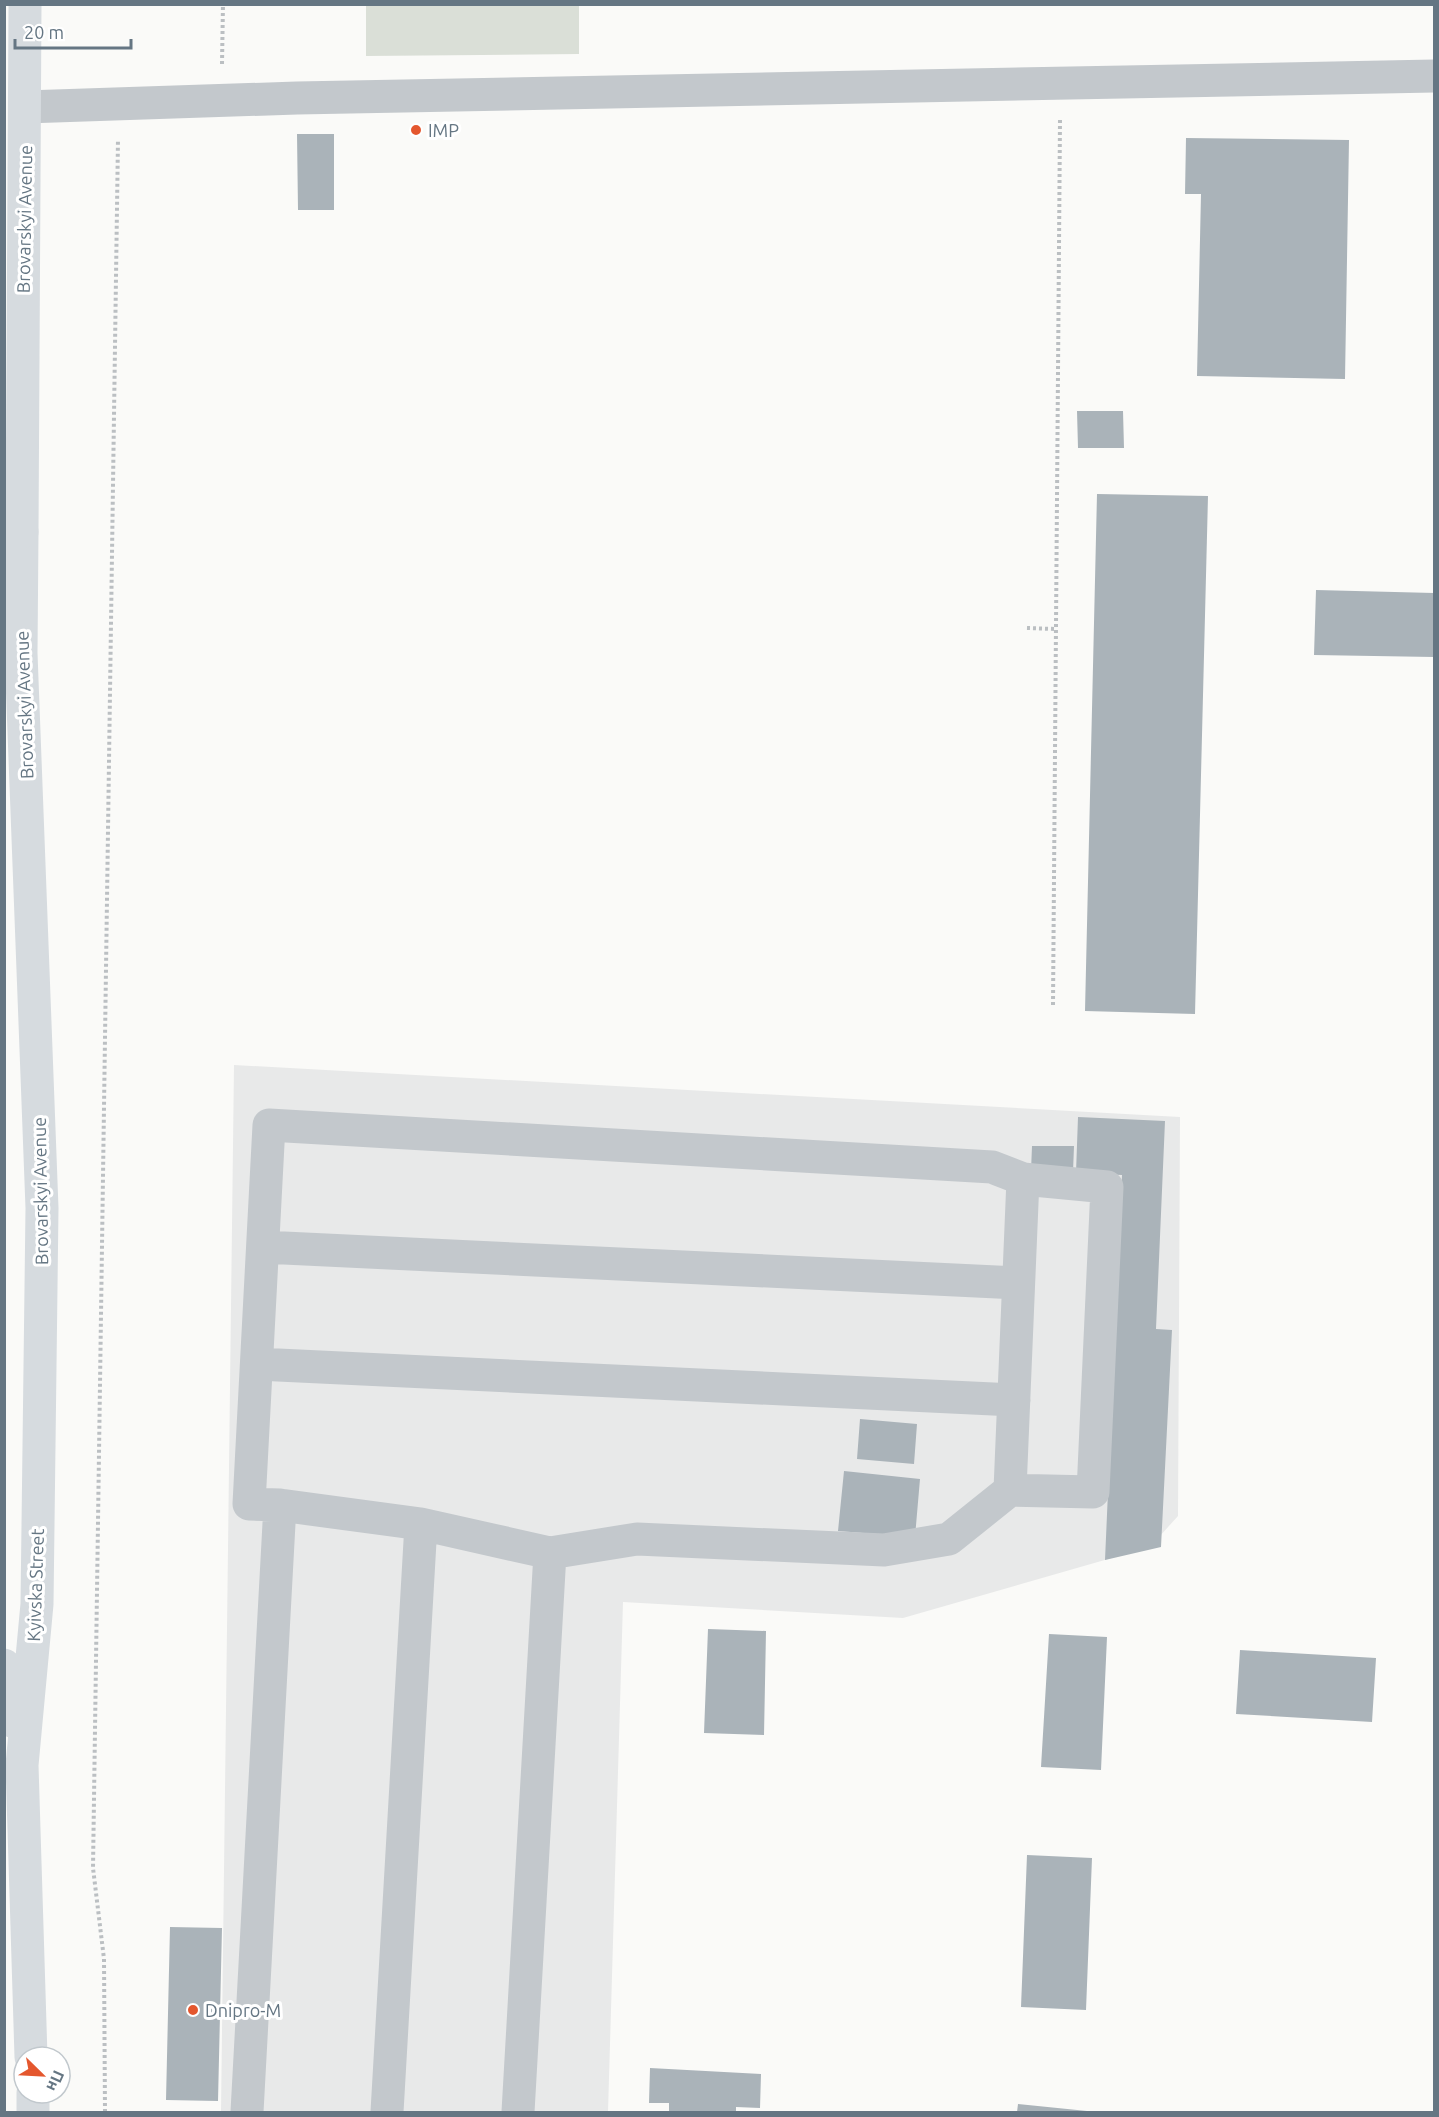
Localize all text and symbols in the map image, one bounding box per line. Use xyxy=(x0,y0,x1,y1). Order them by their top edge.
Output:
scale bar xyxy=(15,12,130,50)
text: 20 m xyxy=(24,22,64,42)
place label: ІМР xyxy=(428,120,459,140)
marker: ІМР xyxy=(409,123,423,137)
street label: Brovarskyi Avenue xyxy=(13,145,35,293)
street label: Brovarskyi Avenue xyxy=(11,631,37,779)
street label: Brovarskyi Avenue xyxy=(29,1117,51,1265)
street label: Kyivska Street xyxy=(23,1528,47,1642)
place label: Dnipro-M xyxy=(205,2000,281,2020)
marker: Dnipro-M xyxy=(186,2003,200,2017)
north arrow xyxy=(12,2045,72,2105)
text: Пн xyxy=(43,2068,68,2094)

